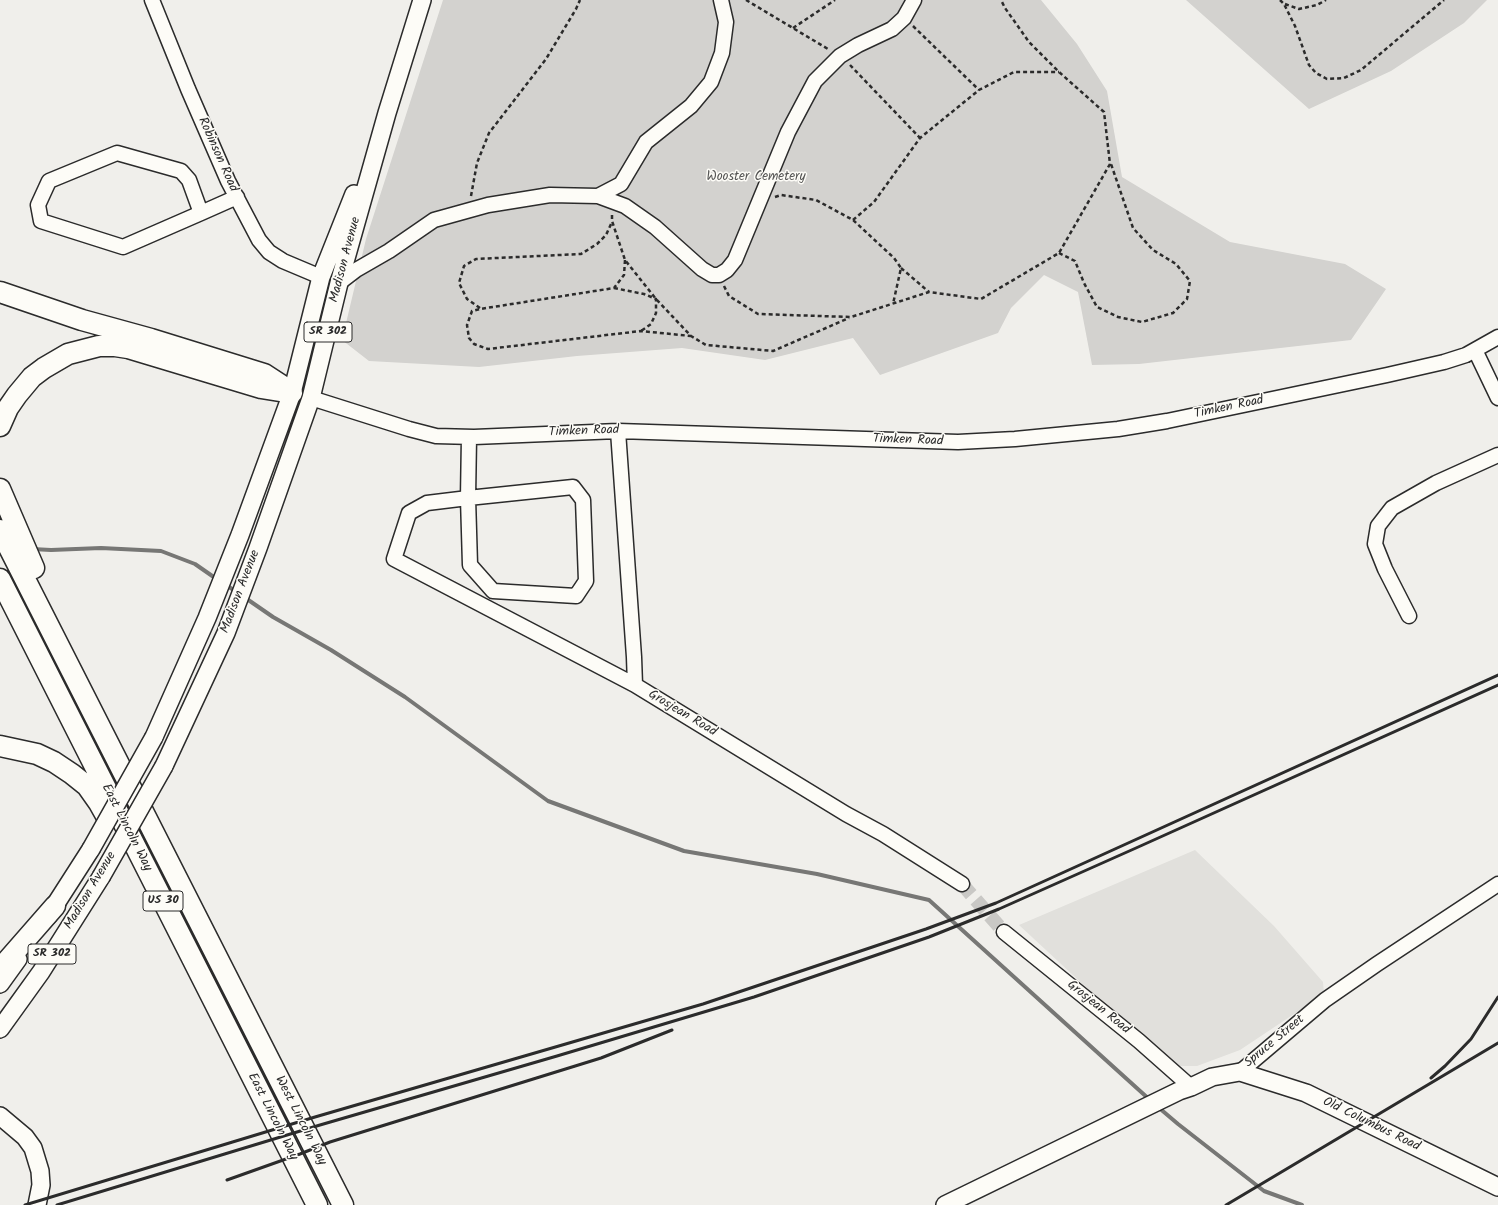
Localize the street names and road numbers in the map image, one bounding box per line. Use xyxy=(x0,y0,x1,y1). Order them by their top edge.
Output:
street label: Robinson Road xyxy=(194,115,240,195)
street label: Madison Avenue xyxy=(327,216,365,304)
road number: SR 302 xyxy=(304,322,352,342)
street label: Timken Road xyxy=(1193,393,1265,423)
street label: Timken Road xyxy=(548,423,620,441)
street label: Timken Road xyxy=(872,432,944,450)
street label: Madison Avenue xyxy=(218,548,264,636)
street label: Grosjean Road xyxy=(645,687,719,741)
street label: East Lincoln Way xyxy=(97,782,155,874)
street label: Madison Avenue xyxy=(62,849,120,933)
road number: US 30 xyxy=(143,891,183,911)
road number: SR 302 xyxy=(28,944,76,964)
street label: Grosjean Road xyxy=(1063,978,1133,1038)
street label: Spruce Street xyxy=(1242,1012,1308,1072)
street label: East Lincoln Way xyxy=(243,1071,301,1163)
street label: West Lincoln Way xyxy=(271,1074,329,1168)
street label: Old Columbus Road xyxy=(1320,1095,1422,1155)

